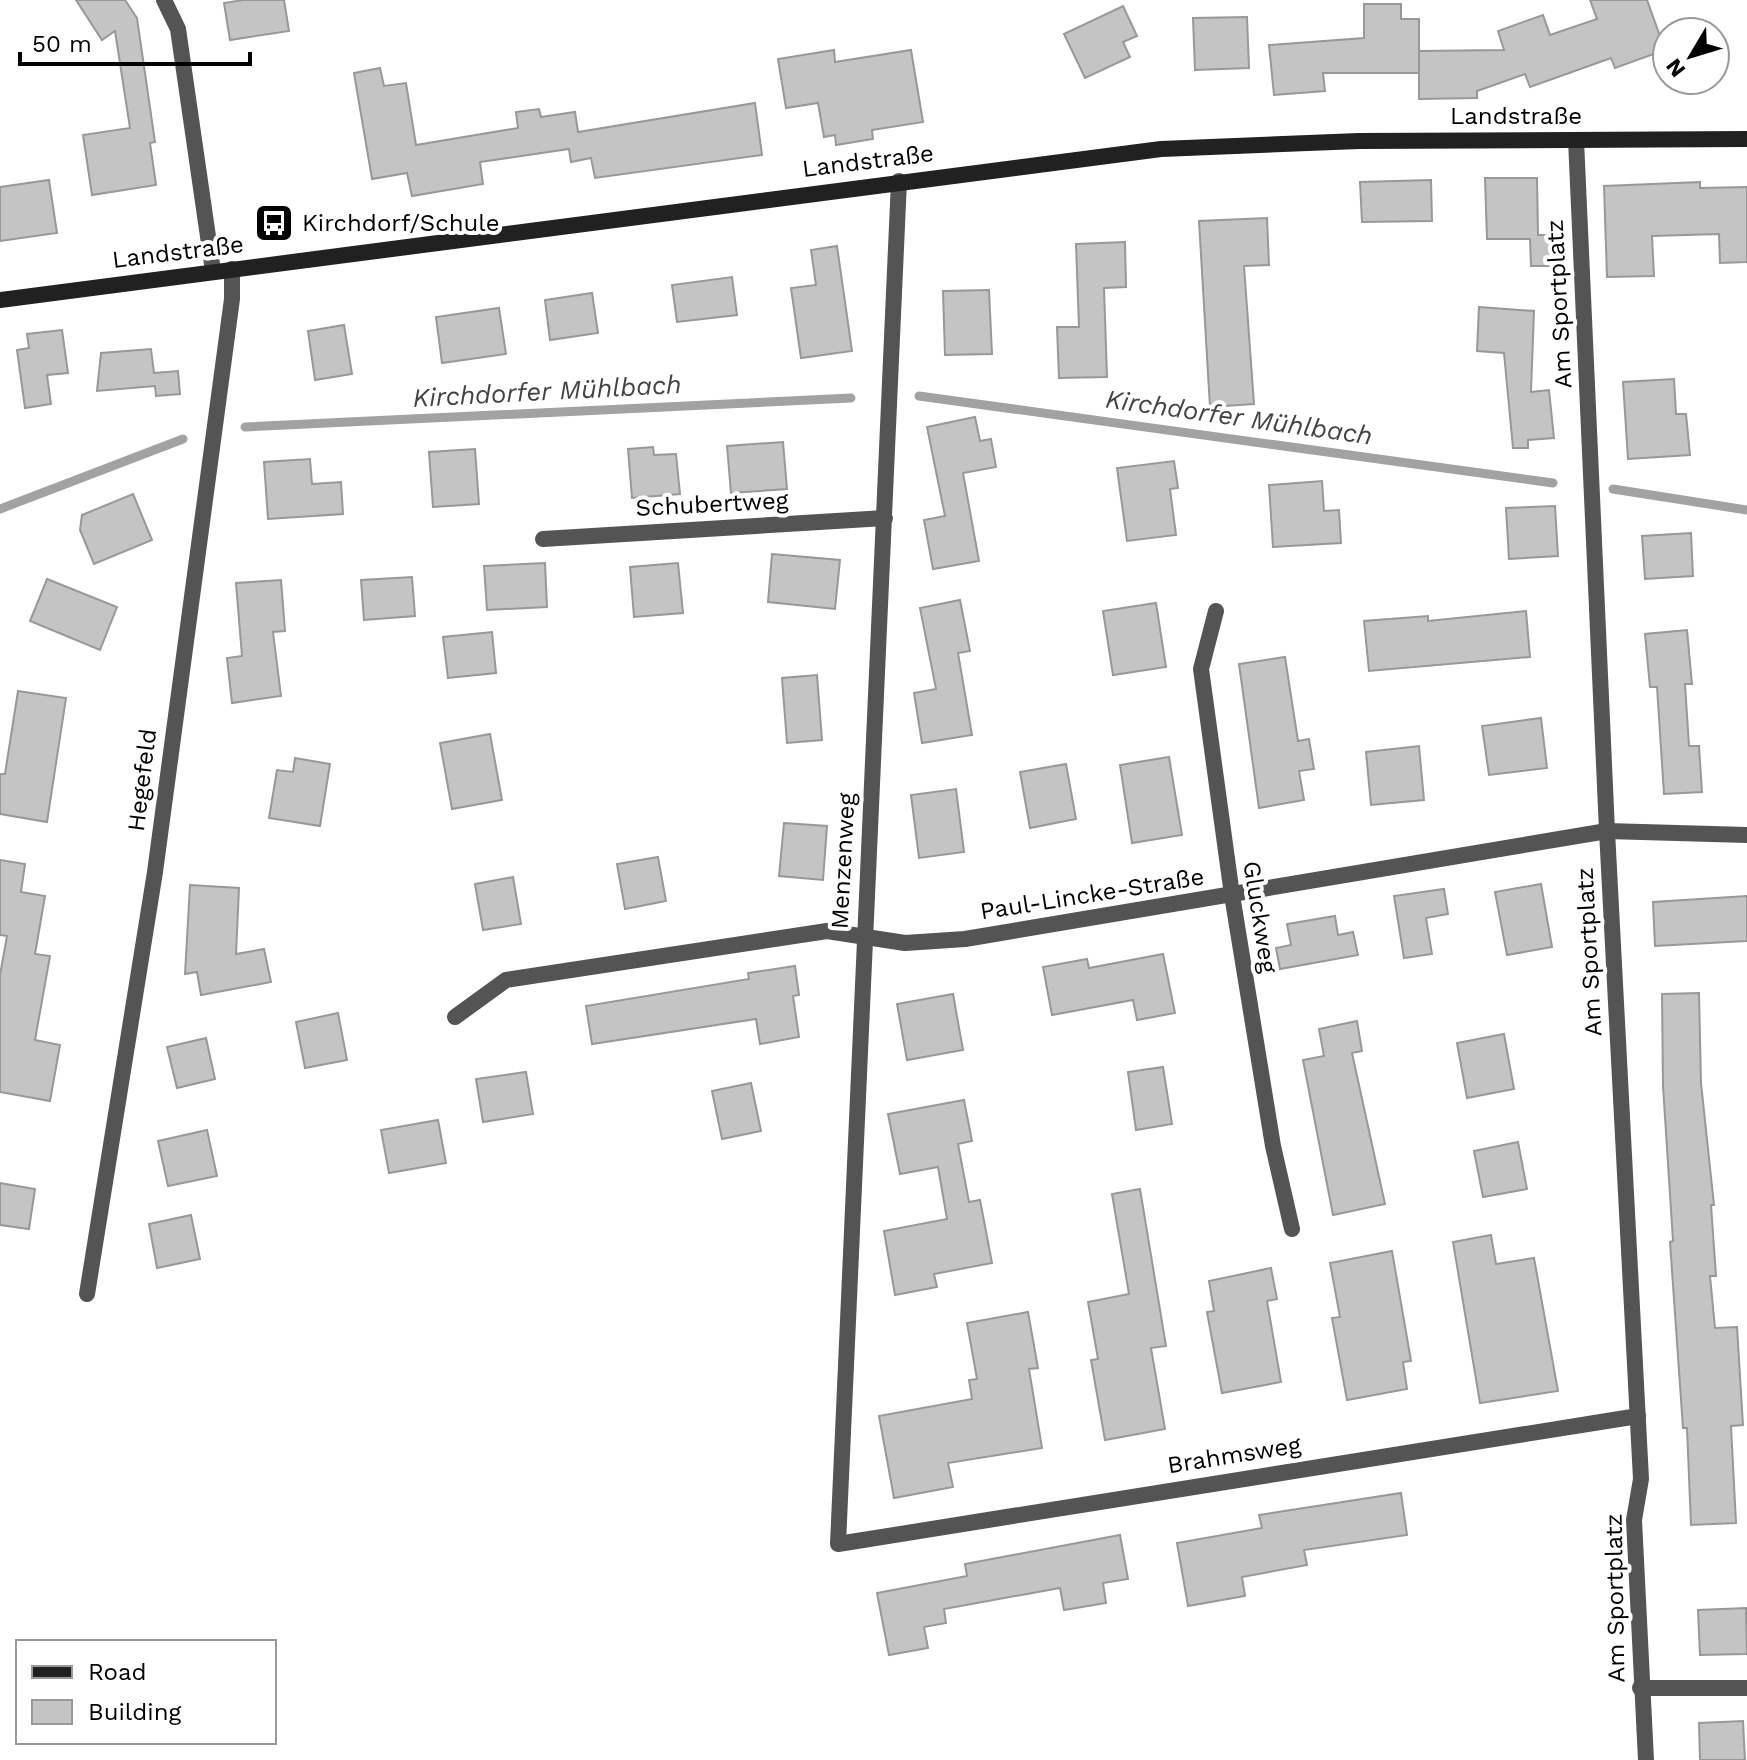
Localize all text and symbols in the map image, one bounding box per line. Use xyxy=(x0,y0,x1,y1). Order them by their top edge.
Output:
scale bar xyxy=(20,16,250,66)
north arrow xyxy=(1651,16,1731,96)
text: 50 m xyxy=(32,30,92,58)
text: N xyxy=(1661,54,1691,82)
street label: Landstraße xyxy=(1450,102,1582,130)
street label: Landstraße xyxy=(801,139,935,183)
bus stop icon: Kirchdorf/Schule xyxy=(253,202,295,244)
place label: Kirchdorf/Schule xyxy=(302,209,500,237)
street label: Am Sportplatz xyxy=(1541,219,1577,389)
street label: Landstraße xyxy=(111,230,245,274)
water label: Kirchdorfer Mühlbach xyxy=(412,369,682,413)
water label: Kirchdorfer Mühlbach xyxy=(1104,383,1374,451)
street label: Schubertweg xyxy=(635,486,789,522)
street label: Hegefeld xyxy=(122,727,162,833)
street label: Menzenweg xyxy=(825,792,861,930)
street label: Gluckweg xyxy=(1237,859,1283,975)
street label: Paul-Lincke-Straße xyxy=(978,862,1206,926)
street label: Am Sportplatz xyxy=(1571,867,1607,1037)
street label: Brahmsweg xyxy=(1165,1431,1303,1479)
street label: Am Sportplatz xyxy=(1600,1513,1630,1683)
legend xyxy=(16,1640,276,1744)
text: Road xyxy=(88,1658,147,1686)
text: Building xyxy=(88,1698,181,1726)

